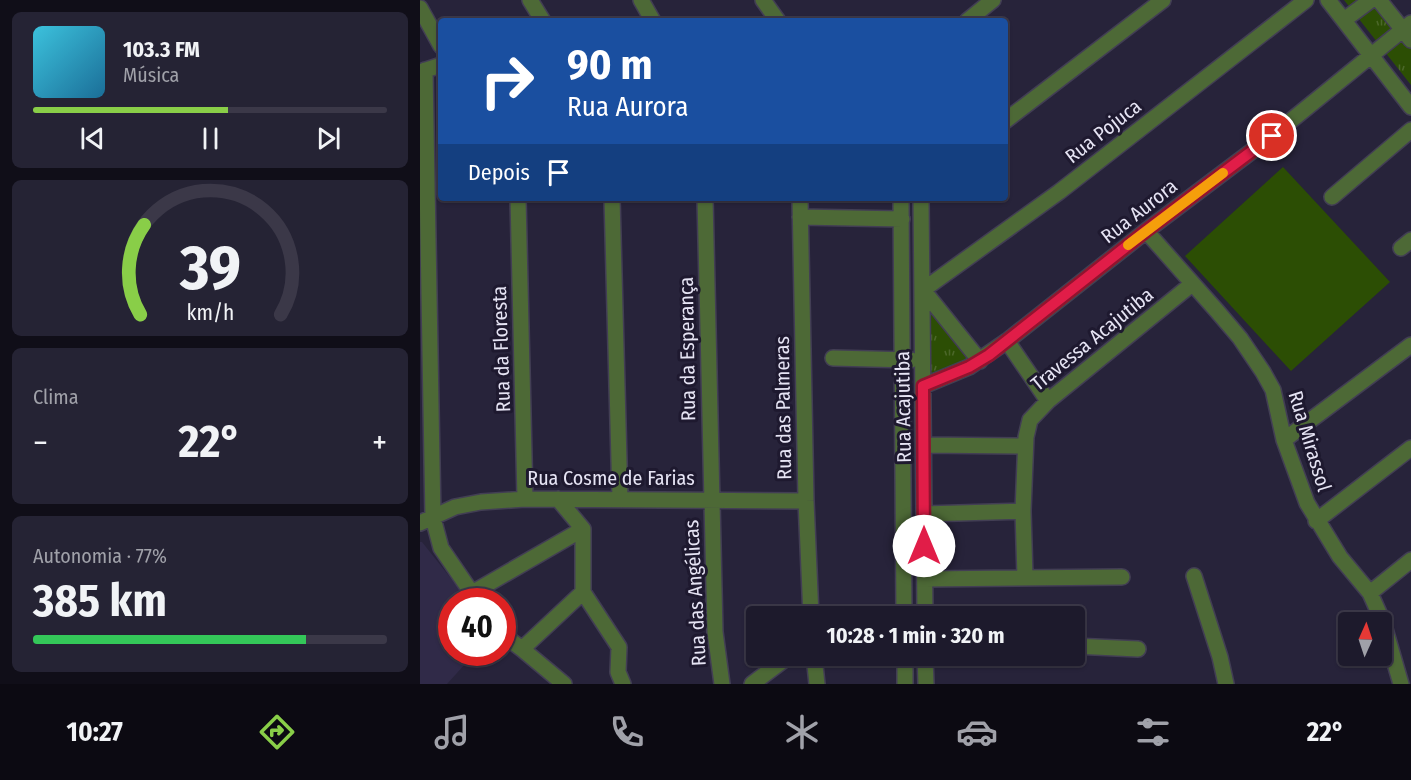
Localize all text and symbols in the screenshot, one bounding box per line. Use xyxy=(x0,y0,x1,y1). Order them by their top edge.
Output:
text: 103.3 FM xyxy=(123,36,200,63)
text: 90 m xyxy=(567,40,652,90)
icon: right xyxy=(468,42,546,120)
text: Música xyxy=(123,63,179,87)
text: Rua Aurora xyxy=(567,91,688,123)
street label: Rua Pojuca xyxy=(1060,94,1146,168)
pin xyxy=(1246,110,1297,161)
icon: arrive xyxy=(1255,119,1288,152)
icon: previous xyxy=(76,122,109,155)
icon: pause xyxy=(194,122,227,155)
icon: next xyxy=(312,122,345,155)
icon: arrive xyxy=(542,156,575,189)
text: Depois xyxy=(468,159,530,186)
street label: Rua Aurora xyxy=(1096,174,1182,248)
text: 39 xyxy=(178,231,241,306)
street label: Rua da Esperança xyxy=(674,277,700,421)
street label: Travessa Acajutiba xyxy=(1026,282,1158,396)
street label: Rua da Floresta xyxy=(487,285,515,413)
text: km/h xyxy=(186,300,234,326)
street label: Rua das Palmeras xyxy=(770,336,796,480)
street label: Rua Acajutiba xyxy=(890,351,916,463)
text: Clima xyxy=(33,385,78,409)
street label: Rua Mirassol xyxy=(1283,388,1337,494)
text: 22° xyxy=(179,415,241,469)
text: − xyxy=(33,423,48,463)
text: + xyxy=(372,423,387,463)
street label: Rua Cosme de Farias xyxy=(527,466,695,490)
position arrow xyxy=(892,514,956,578)
street label: Rua das Angélicas xyxy=(679,519,711,667)
text: Autonomia · 77% xyxy=(33,544,167,568)
text: 385 km xyxy=(33,574,167,628)
speed limit sign: 40 xyxy=(438,588,516,666)
north arrow xyxy=(1338,612,1392,666)
map controls xyxy=(1338,612,1392,666)
text: 10:28 · 1 min · 320 m xyxy=(826,622,1005,649)
icon: directions xyxy=(256,711,298,753)
icon: music xyxy=(431,711,473,753)
icon: phone xyxy=(606,711,648,753)
icon: climate xyxy=(781,711,823,753)
icon: car xyxy=(956,711,998,753)
icon: filters xyxy=(1132,711,1174,753)
text: 10:27 xyxy=(67,716,123,748)
text: 22° xyxy=(1307,716,1344,748)

